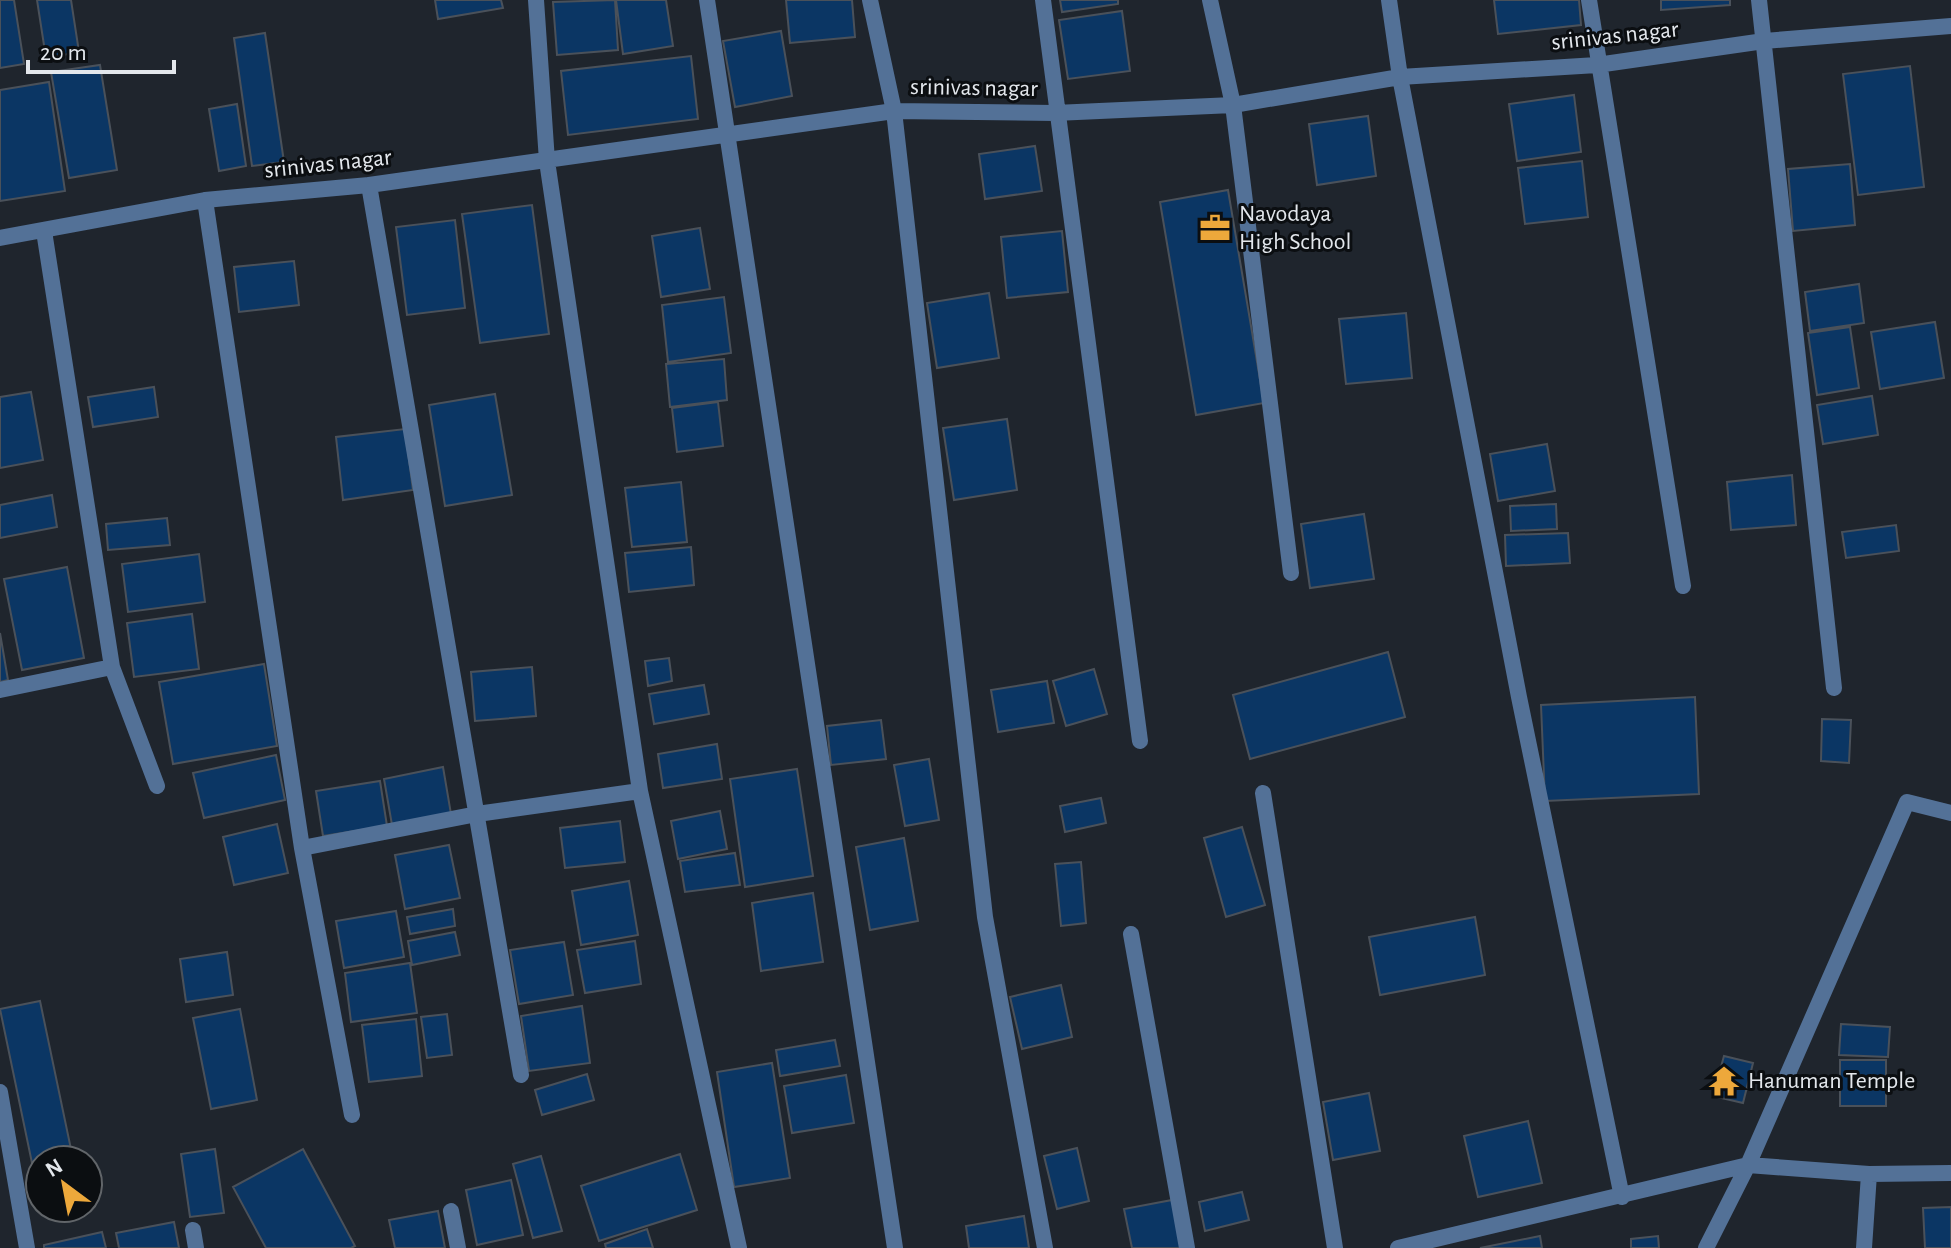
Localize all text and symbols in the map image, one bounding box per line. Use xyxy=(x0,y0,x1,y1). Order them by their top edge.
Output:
street label: srinivas nagar xyxy=(1550,17,1680,55)
scale bar xyxy=(28,24,174,74)
text: 20 m xyxy=(40,41,87,65)
street label: srinivas nagar xyxy=(910,75,1038,101)
street label: srinivas nagar xyxy=(263,145,393,183)
place label: Navodaya High School xyxy=(1239,202,1351,254)
office icon: Navodaya High School xyxy=(1198,211,1232,245)
temple icon: Hanuman Temple xyxy=(1707,1064,1741,1098)
place label: Hanuman Temple xyxy=(1748,1069,1915,1093)
north arrow xyxy=(24,1144,104,1224)
text: N xyxy=(42,1155,66,1181)

